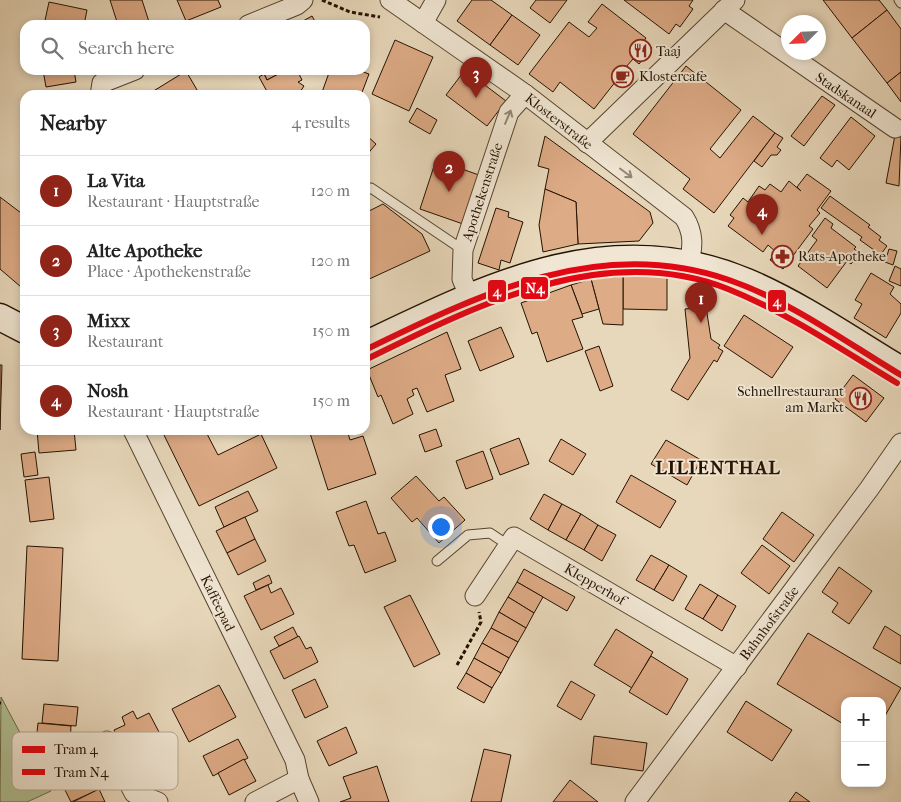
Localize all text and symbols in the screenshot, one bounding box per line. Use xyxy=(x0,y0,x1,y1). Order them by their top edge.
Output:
north arrow xyxy=(781,15,826,60)
search box xyxy=(20,20,370,75)
icon: search xyxy=(38,34,66,62)
text: Search here xyxy=(78,37,174,59)
restaurant icon: Taaj xyxy=(628,39,652,63)
place label: Taaj xyxy=(656,43,681,60)
pin: 3 xyxy=(460,57,492,98)
cafe icon: Klostercafe xyxy=(611,64,635,88)
place label: Klostercafe xyxy=(639,68,707,85)
street label: Stadskanaal xyxy=(812,69,880,122)
street label: Klosterstraße xyxy=(521,90,596,153)
one-way arrow xyxy=(504,110,514,125)
text: Nearby xyxy=(40,111,106,135)
text: 4 results xyxy=(292,113,350,132)
street label: Apothekenstraße xyxy=(458,141,506,245)
pin: 2 xyxy=(433,151,465,192)
one-way arrow xyxy=(619,167,632,178)
text: La Vita xyxy=(87,170,145,192)
text: 1 xyxy=(53,181,59,200)
text: 120 m xyxy=(311,181,350,200)
text: Restaurant · Hauptstraße xyxy=(87,192,259,211)
pin: 4 xyxy=(746,194,778,235)
text: Alte Apotheke xyxy=(87,240,202,262)
pharmacy icon: Rats-Apotheke xyxy=(770,244,794,268)
place label: Rats-Apotheke xyxy=(798,248,886,265)
text: 2 xyxy=(52,251,60,270)
text: 120 m xyxy=(311,251,350,270)
text: Place · Apothekenstraße xyxy=(87,262,251,281)
line badge: N4 xyxy=(520,276,549,300)
line badge: 4 xyxy=(487,279,507,303)
text: N4 xyxy=(526,280,545,297)
pin: 1 xyxy=(685,282,717,323)
text: 4 xyxy=(492,283,502,300)
line badge: 4 xyxy=(767,289,787,313)
text: 4 xyxy=(772,293,782,310)
text: Mixx xyxy=(87,310,130,332)
text: 3 xyxy=(53,321,59,340)
text: 150 m xyxy=(312,321,350,340)
text: Restaurant xyxy=(87,332,163,351)
text: Nosh xyxy=(87,380,128,402)
place label: Schnellrestaurant am Markt xyxy=(737,383,844,416)
restaurant icon: Schnellrestaurant am Markt xyxy=(848,387,872,411)
text: 4 xyxy=(51,391,61,410)
text: 150 m xyxy=(312,391,350,410)
text: Restaurant · Hauptstraße xyxy=(87,402,259,421)
district label: LILIENTHAL xyxy=(655,457,781,479)
your location xyxy=(428,514,454,540)
street label: Klepperhof xyxy=(561,560,631,611)
street label: Kaffeepad xyxy=(197,572,239,635)
street label: Bahnhofstraße xyxy=(736,583,803,664)
map controls xyxy=(841,697,886,787)
button: + xyxy=(841,697,886,742)
legend xyxy=(12,732,178,790)
text: Tram 4 xyxy=(54,741,99,758)
button: − xyxy=(841,742,886,787)
text: Tram N4 xyxy=(54,764,109,781)

